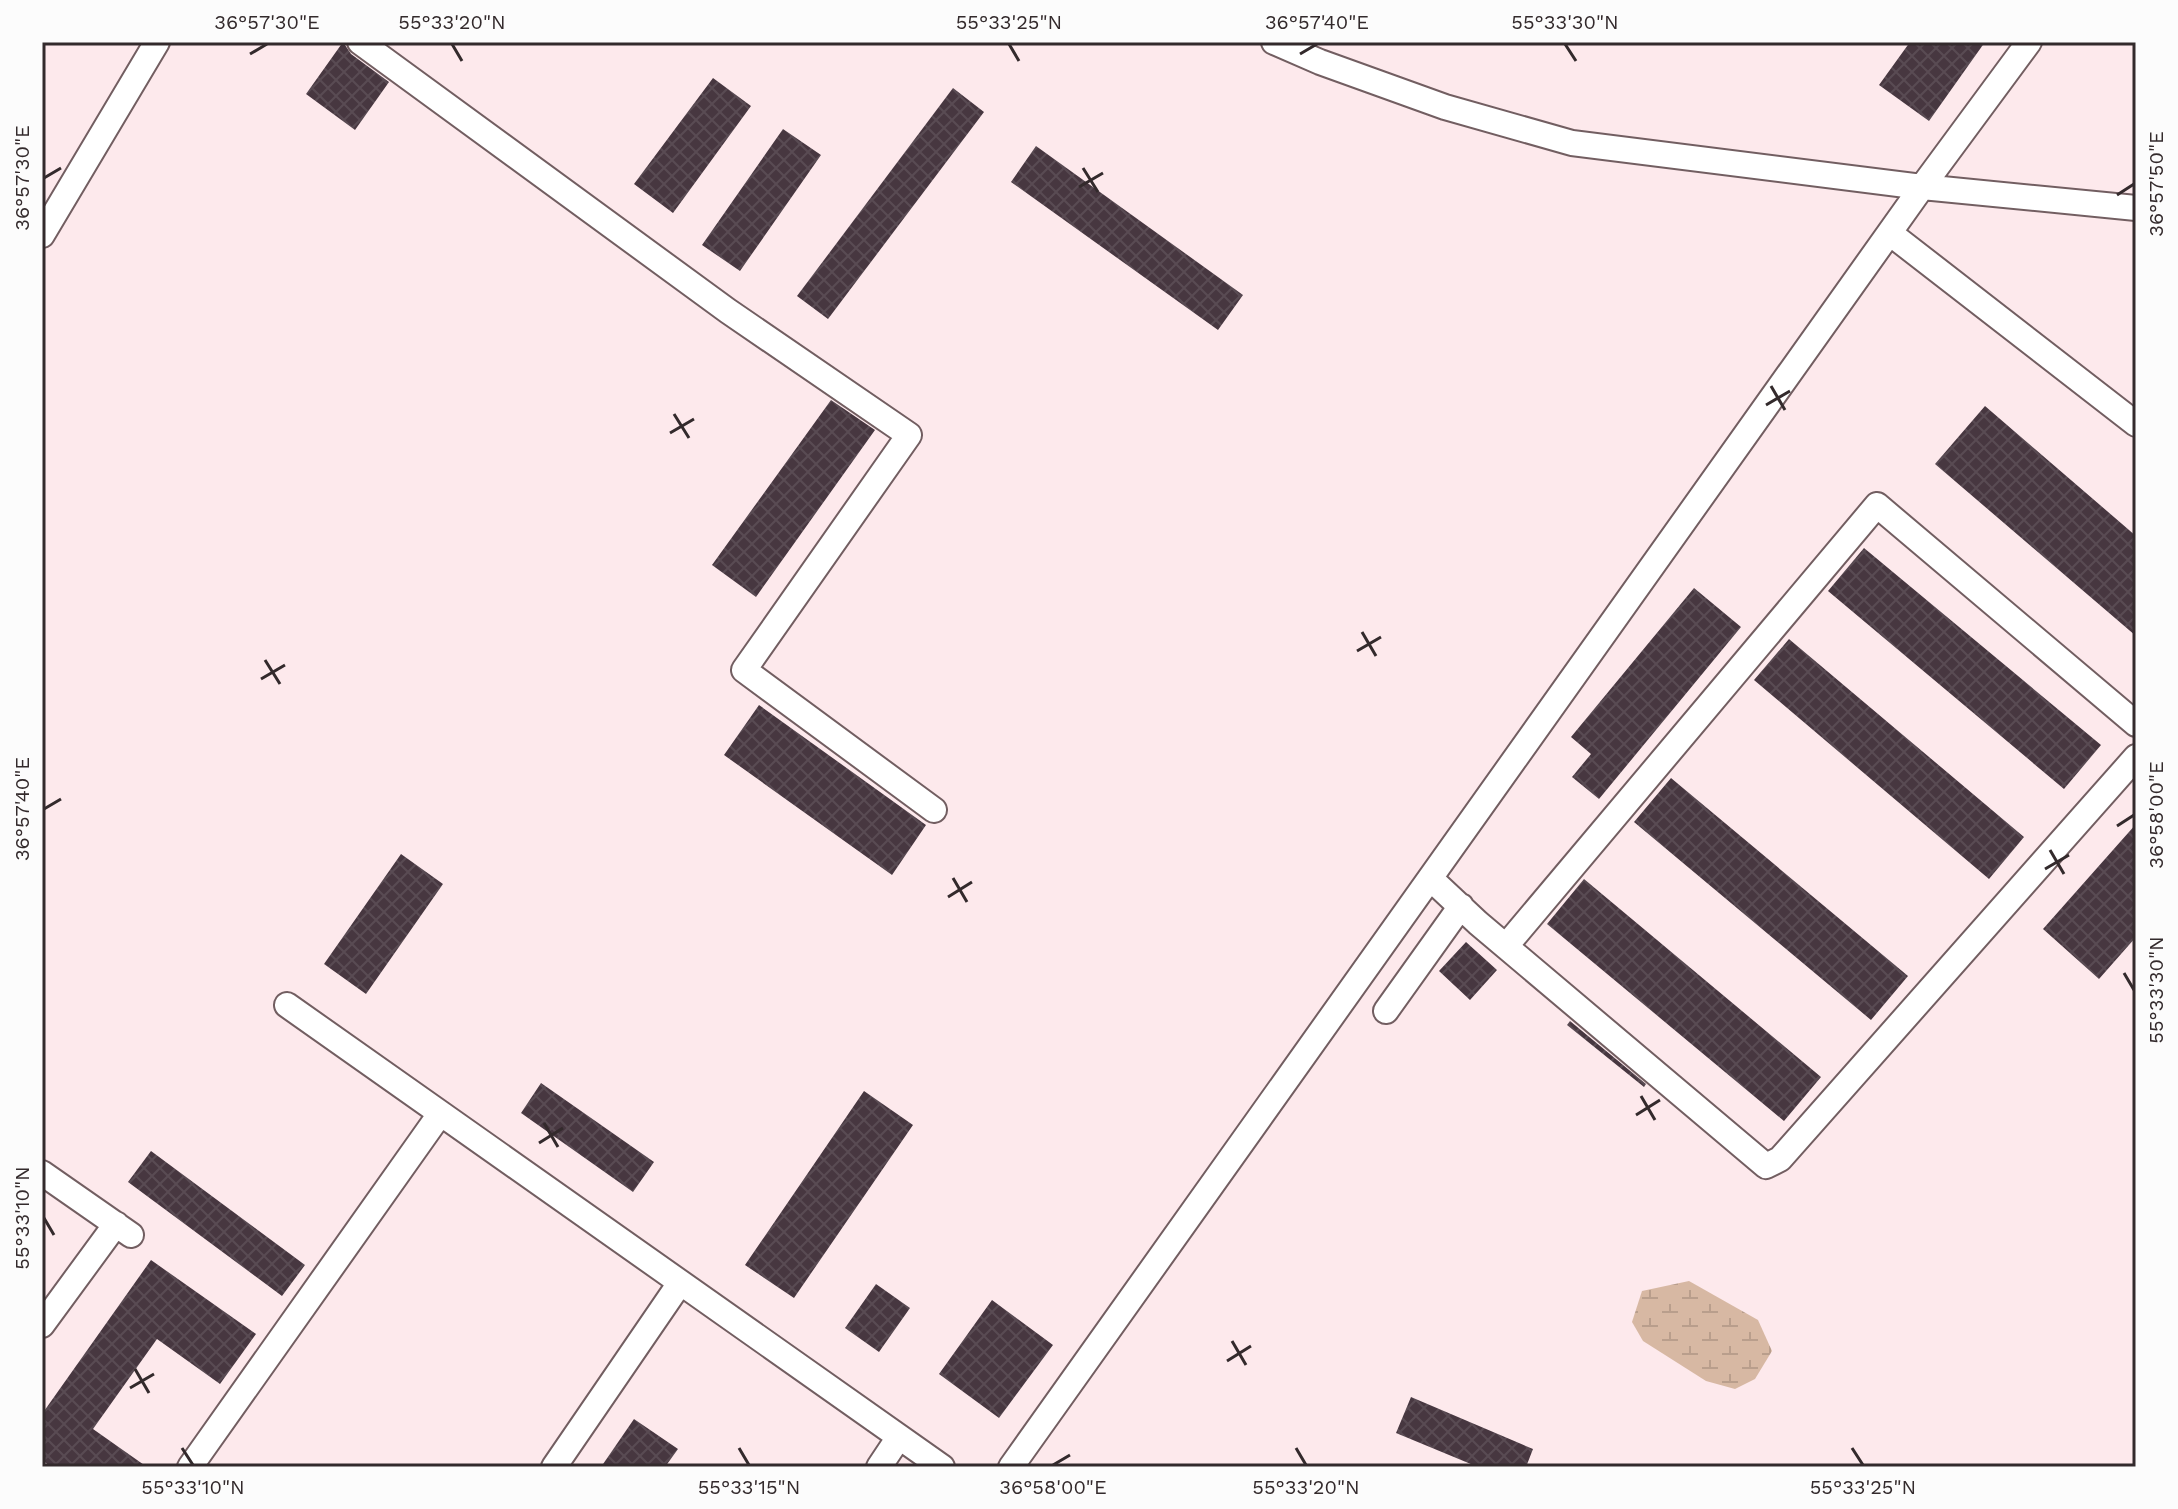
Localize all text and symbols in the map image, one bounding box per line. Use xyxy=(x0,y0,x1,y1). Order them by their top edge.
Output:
text: 36°57'30"E xyxy=(214,10,320,34)
text: 55°33'20"N xyxy=(398,10,506,34)
text: 55°33'25"N xyxy=(956,10,1062,34)
text: 36°57'40"E xyxy=(1265,10,1369,34)
text: 55°33'30"N xyxy=(1511,10,1619,34)
text: 36°57'30"E xyxy=(10,125,34,231)
text: 36°57'50"E xyxy=(2144,131,2168,237)
text: 36°57'40"E xyxy=(10,757,34,861)
text: 36°58'00"E xyxy=(2144,761,2168,869)
text: 55°33'30"N xyxy=(2144,936,2168,1044)
text: 55°33'10"N xyxy=(10,1166,34,1270)
text: 55°33'10"N xyxy=(141,1475,245,1499)
text: 55°33'15"N xyxy=(698,1475,800,1499)
text: 36°58'00"E xyxy=(999,1475,1107,1499)
text: 55°33'20"N xyxy=(1252,1475,1360,1499)
text: 55°33'25"N xyxy=(1810,1475,1916,1499)

